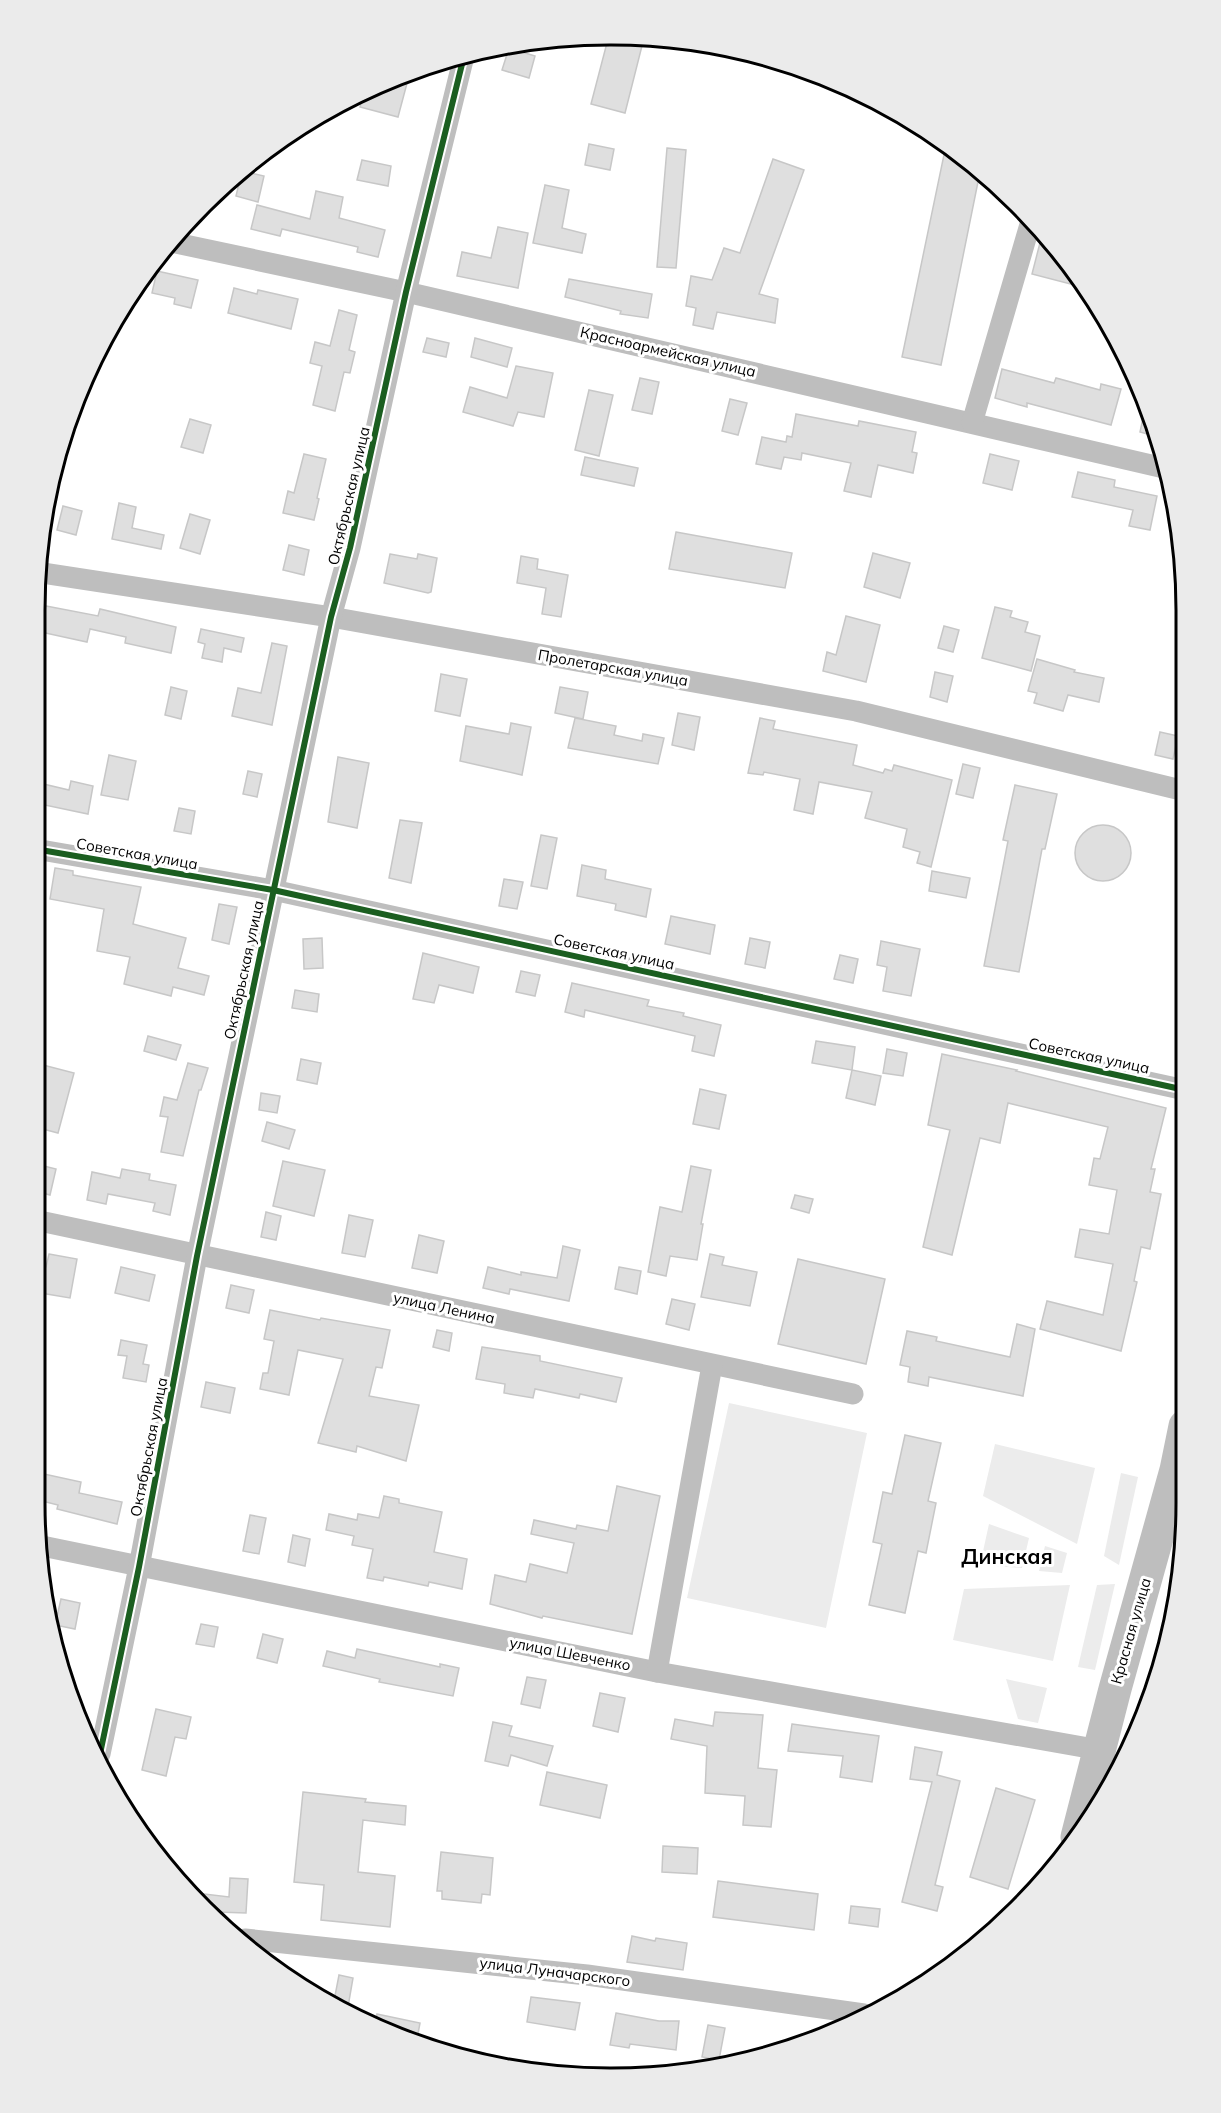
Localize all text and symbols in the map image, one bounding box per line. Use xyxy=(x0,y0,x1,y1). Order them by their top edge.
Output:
street label: Красноармейская улица xyxy=(578,322,758,381)
street label: Октябрьская улица xyxy=(323,425,374,567)
street label: Пролетарская улица xyxy=(537,645,690,690)
street label: Советская улица xyxy=(75,833,199,874)
street label: Октябрьская улица xyxy=(220,899,268,1041)
street label: Советская улица xyxy=(552,929,676,974)
street label: Советская улица xyxy=(1027,1033,1151,1078)
street label: улица Ленина xyxy=(392,1287,497,1328)
street label: Октябрьская улица xyxy=(126,1376,171,1518)
district label: Динская xyxy=(961,1543,1053,1569)
street label: Красная улица xyxy=(1106,1576,1155,1686)
street label: улица Шевченко xyxy=(508,1632,632,1675)
street label: улица Луначарского xyxy=(479,1953,632,1990)

